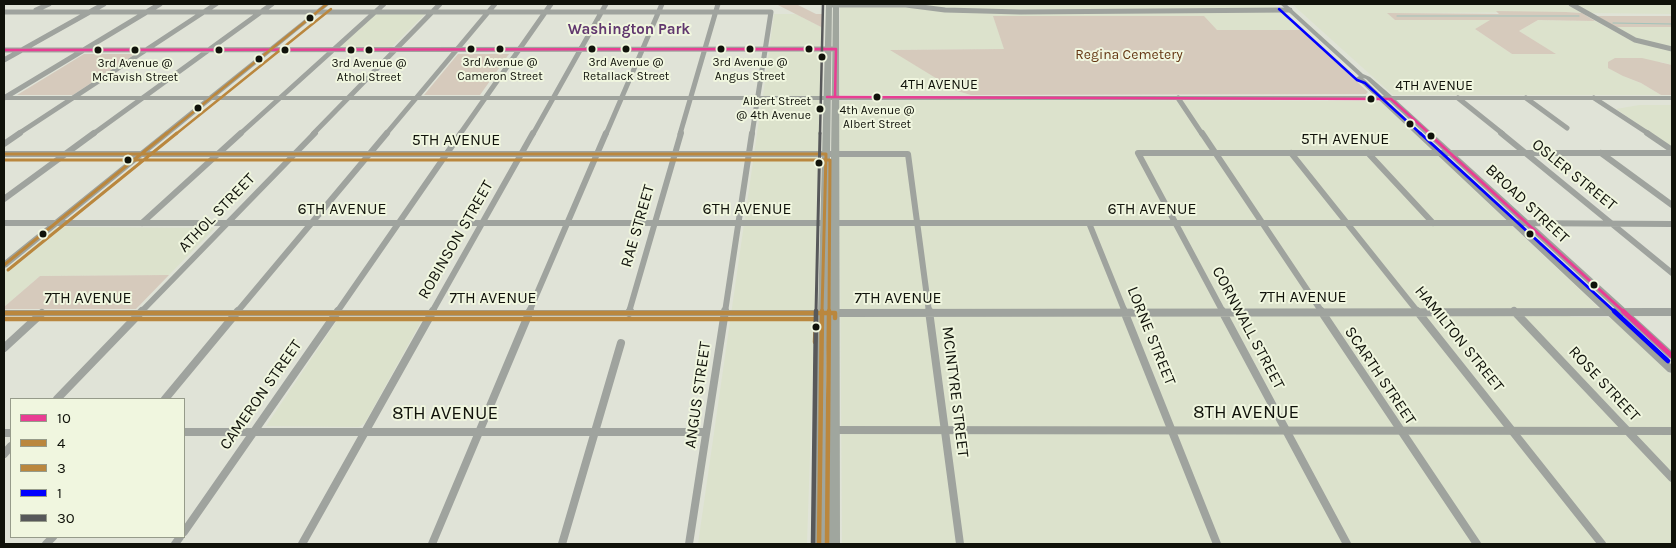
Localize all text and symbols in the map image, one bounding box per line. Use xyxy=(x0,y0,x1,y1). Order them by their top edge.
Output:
unlabelled marker xyxy=(305,13,315,23)
district label: Washington Park xyxy=(568,21,690,39)
unlabelled marker xyxy=(466,44,476,54)
marker: 3rd Avenue @ Cameron Street xyxy=(495,44,505,54)
unlabelled marker xyxy=(587,44,597,54)
marker: 3rd Avenue @ Retallack Street xyxy=(621,44,631,54)
unlabelled marker xyxy=(716,44,726,54)
marker: 3rd Avenue @ Angus Street xyxy=(745,44,755,54)
unlabelled marker xyxy=(804,44,814,54)
unlabelled marker xyxy=(93,45,103,55)
marker: 3rd Avenue @ McTavish Street xyxy=(130,45,140,55)
unlabelled marker xyxy=(214,45,224,55)
unlabelled marker xyxy=(280,45,290,55)
unlabelled marker xyxy=(346,45,356,55)
marker: 3rd Avenue @ Athol Street xyxy=(364,45,374,55)
park label: Regina Cemetery xyxy=(1075,47,1183,63)
unlabelled marker xyxy=(817,52,827,62)
unlabelled marker xyxy=(254,54,264,64)
place label: 3rd Avenue @ Cameron Street xyxy=(457,56,543,84)
place label: 3rd Avenue @ Retallack Street xyxy=(583,56,669,84)
place label: 3rd Avenue @ Angus Street xyxy=(713,56,787,84)
place label: 3rd Avenue @ McTavish Street xyxy=(92,57,178,85)
place label: 3rd Avenue @ Athol Street xyxy=(332,57,406,85)
street label: 4TH AVENUE xyxy=(900,77,978,93)
street label: 4TH AVENUE xyxy=(1395,78,1473,94)
marker: 4th Avenue @ Albert Street xyxy=(872,92,882,102)
unlabelled marker xyxy=(1366,94,1376,104)
place label: Albert Street @ 4th Avenue xyxy=(736,95,811,123)
unlabelled marker xyxy=(193,103,203,113)
marker: Albert Street @ 4th Avenue xyxy=(815,104,825,114)
place label: 4th Avenue @ Albert Street xyxy=(840,104,914,132)
unlabelled marker xyxy=(1405,119,1415,129)
street label: 5TH AVENUE xyxy=(1301,129,1389,149)
street label: 5TH AVENUE xyxy=(412,130,500,150)
unlabelled marker xyxy=(1426,131,1436,141)
street label: OSLER STREET xyxy=(1528,135,1620,215)
unlabelled marker xyxy=(123,155,133,165)
unlabelled marker xyxy=(814,158,824,168)
street label: BROAD STREET xyxy=(1481,160,1573,248)
street label: ATHOL STREET xyxy=(175,170,259,256)
street label: ROBINSON STREET xyxy=(414,177,498,303)
street label: RAE STREET xyxy=(617,182,659,270)
street label: 6TH AVENUE xyxy=(298,199,386,219)
street label: 6TH AVENUE xyxy=(703,199,791,219)
street label: 6TH AVENUE xyxy=(1108,199,1196,219)
unlabelled marker xyxy=(38,229,48,239)
unlabelled marker xyxy=(1525,229,1535,239)
street label: CORNWALL STREET xyxy=(1208,263,1288,393)
unlabelled marker xyxy=(1589,280,1599,290)
street label: HAMILTON STREET xyxy=(1410,282,1508,396)
street label: LORNE STREET xyxy=(1122,284,1180,388)
street label: 7TH AVENUE xyxy=(1259,287,1347,307)
street label: 7TH AVENUE xyxy=(44,288,132,308)
street label: 7TH AVENUE xyxy=(449,288,537,308)
street label: 7TH AVENUE xyxy=(854,288,942,308)
unlabelled marker xyxy=(811,322,821,332)
street label: SCARTH STREET xyxy=(1340,323,1420,429)
street label: MCINTYRE STREET xyxy=(937,326,973,458)
street label: CAMERON STREET xyxy=(216,336,306,454)
street label: ANGUS STREET xyxy=(681,340,715,450)
street label: ROSE STREET xyxy=(1564,342,1644,426)
legend xyxy=(10,398,185,538)
street label: 8TH AVENUE xyxy=(1193,402,1299,424)
street label: 8TH AVENUE xyxy=(392,403,498,425)
text: 10 xyxy=(57,409,71,427)
text: 4 xyxy=(57,434,65,452)
text: 3 xyxy=(57,459,66,477)
text: 1 xyxy=(57,484,62,502)
text: 30 xyxy=(57,509,75,527)

